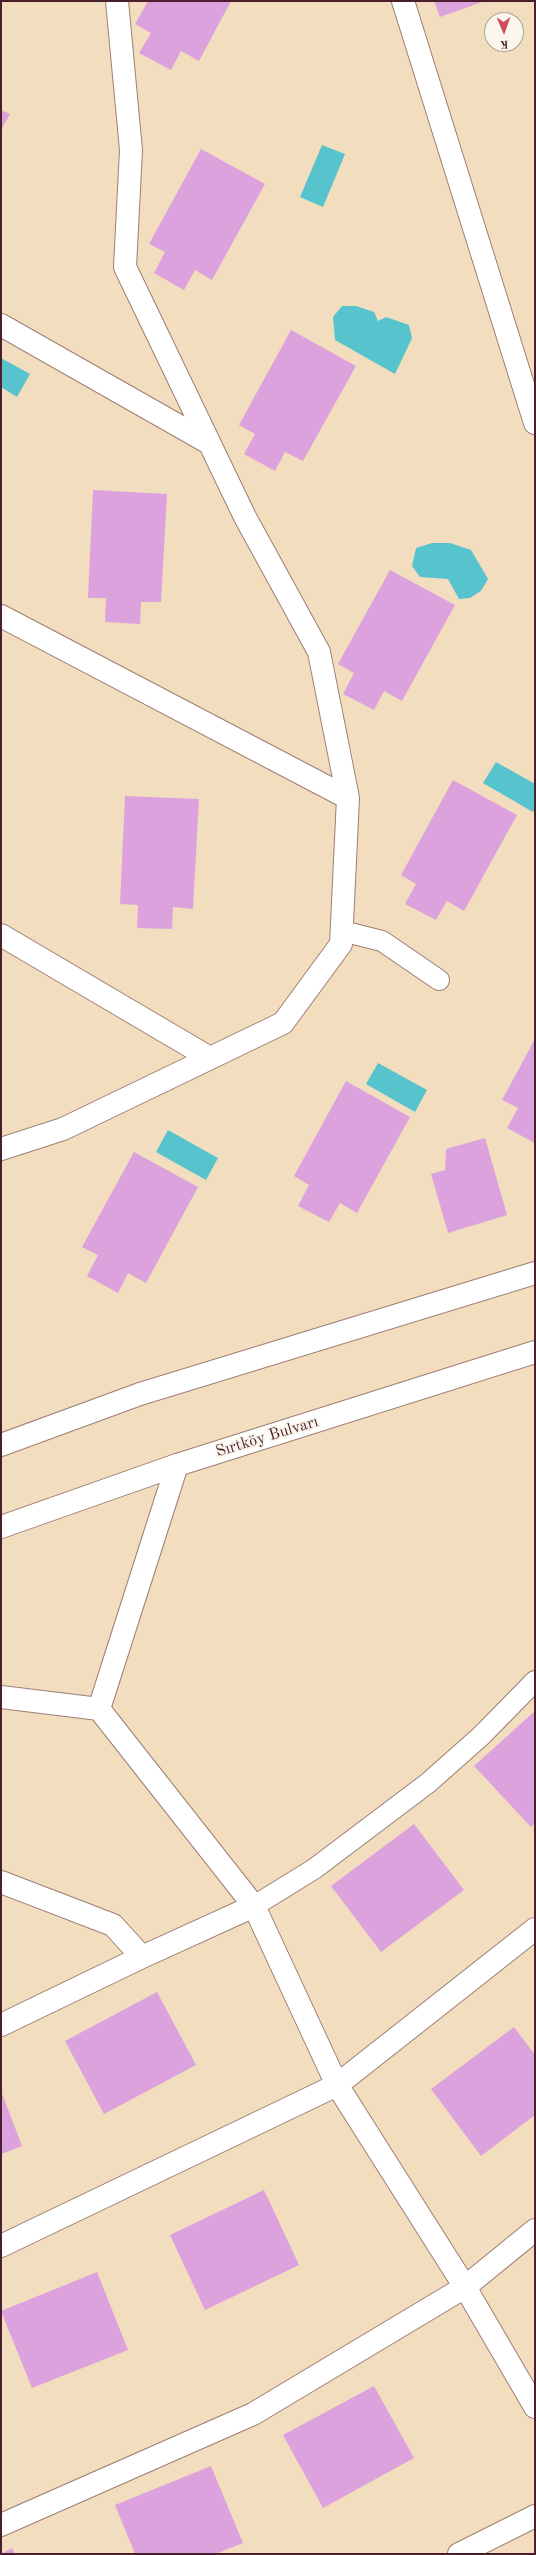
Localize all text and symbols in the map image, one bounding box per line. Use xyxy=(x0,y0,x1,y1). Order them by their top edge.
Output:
north arrow xyxy=(484,12,524,52)
text: K xyxy=(500,38,509,49)
street label: Sırtköy Bulvarı xyxy=(213,1412,321,1462)

